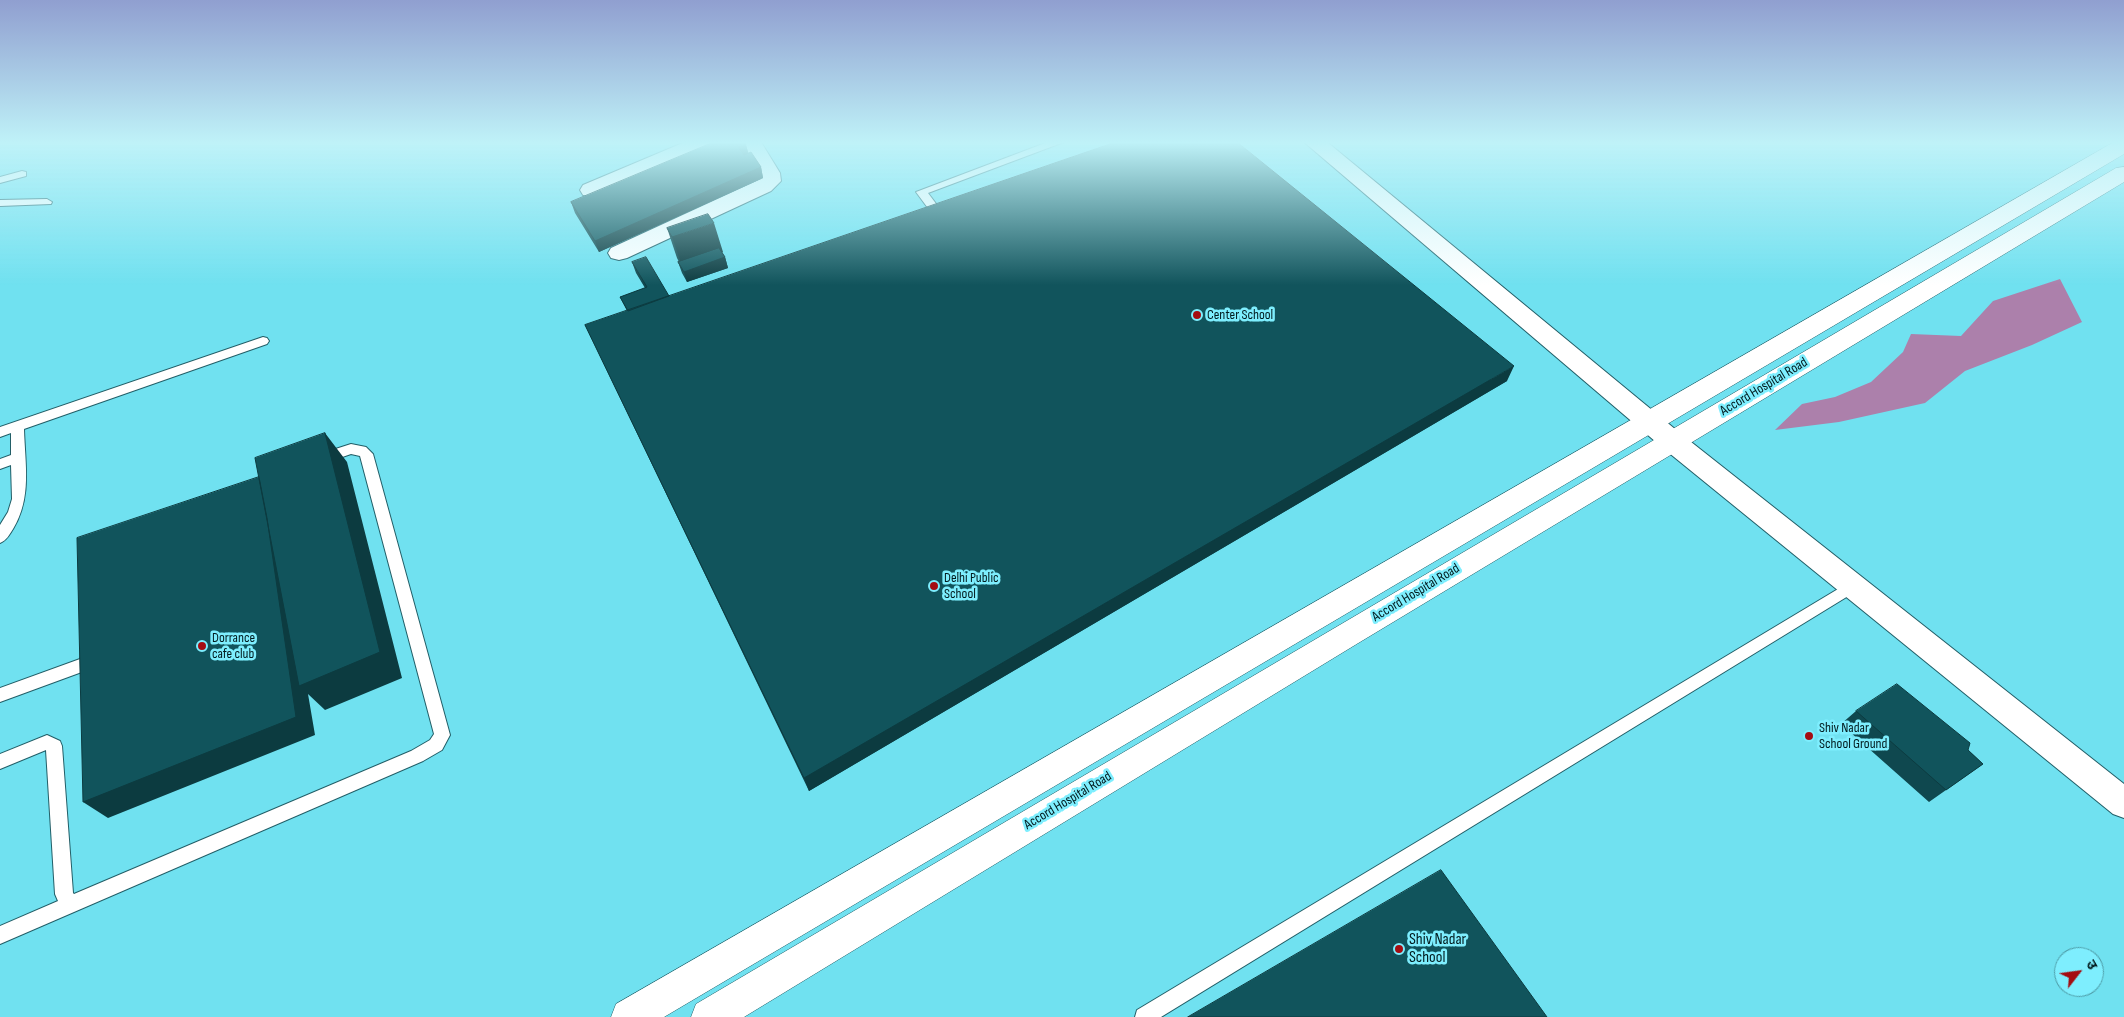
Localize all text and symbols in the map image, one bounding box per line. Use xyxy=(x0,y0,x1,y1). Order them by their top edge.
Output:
place label: Center School xyxy=(1207,307,1273,323)
marker: Center School xyxy=(1191,309,1203,321)
street label: Accord Hospital Road xyxy=(1717,354,1811,420)
street label: Accord Hospital Road xyxy=(1369,560,1463,626)
place label: Delhi Public School xyxy=(944,570,999,602)
marker: Delhi Public School xyxy=(928,580,940,592)
place label: Dorrance cafe club xyxy=(212,630,255,662)
marker: Dorrance cafe club xyxy=(196,640,208,652)
place label: Shiv Nadar School Ground xyxy=(1819,720,1887,752)
marker: Shiv Nadar School Ground xyxy=(1803,730,1815,742)
street label: Accord Hospital Road xyxy=(1021,768,1115,834)
place label: Shiv Nadar School xyxy=(1409,930,1466,968)
marker: Shiv Nadar School xyxy=(1393,943,1405,955)
north arrow xyxy=(2054,947,2104,997)
text: उ xyxy=(2082,957,2101,973)

